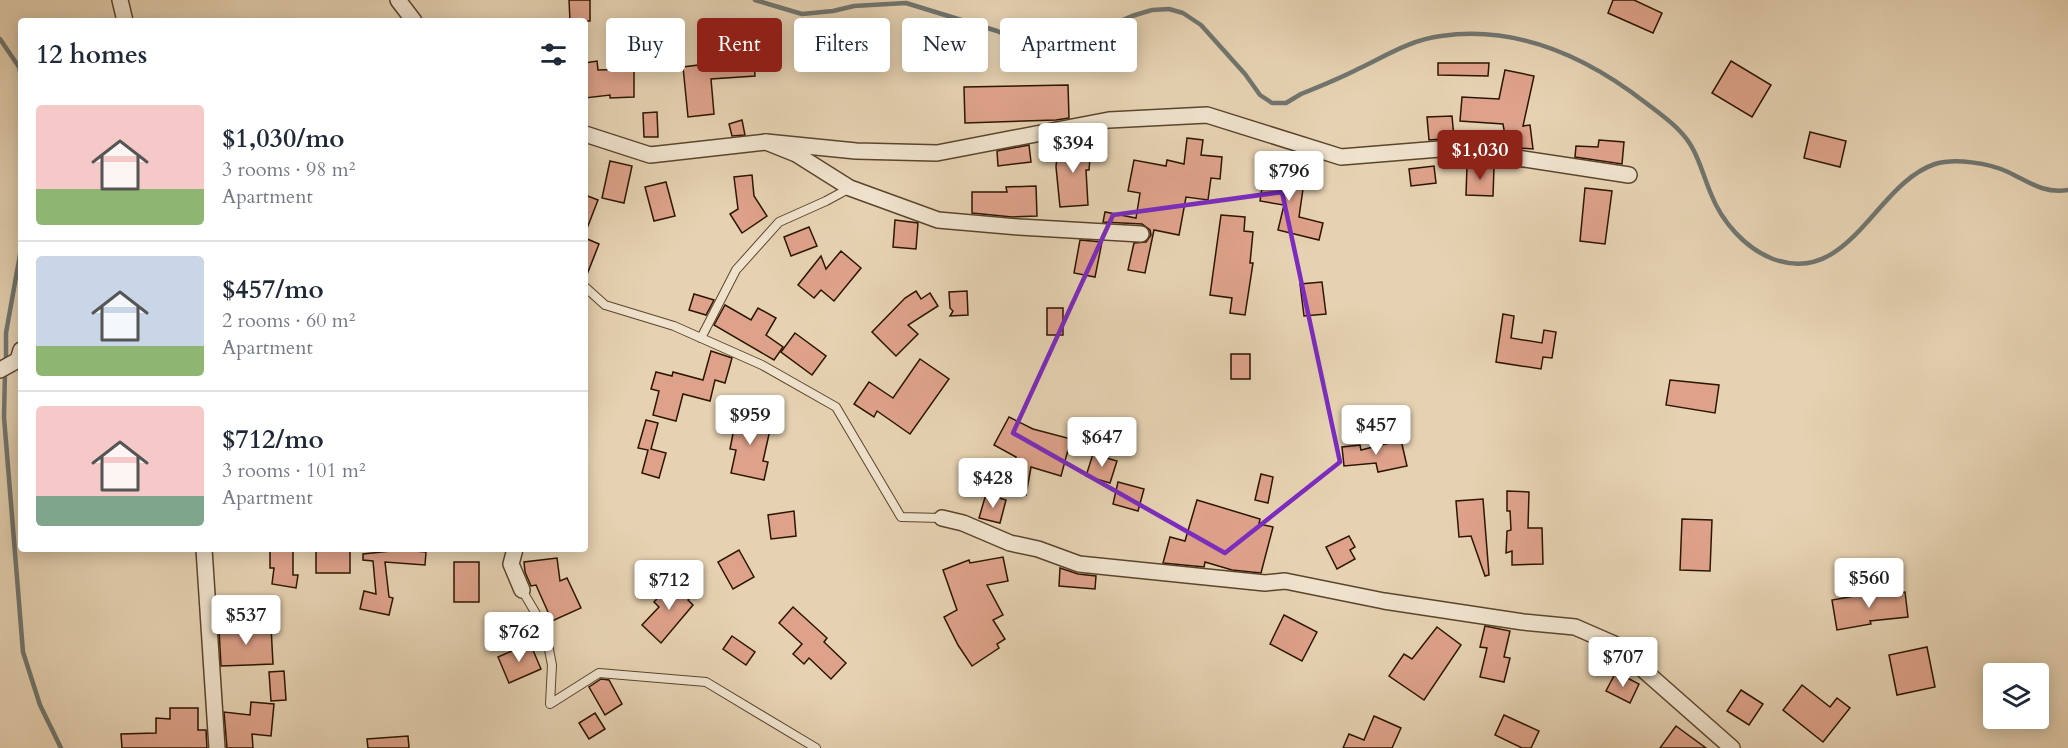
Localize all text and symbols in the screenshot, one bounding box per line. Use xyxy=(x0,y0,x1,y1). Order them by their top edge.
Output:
chip: Buy xyxy=(606,18,685,72)
chip: Rent xyxy=(697,18,782,72)
chip: Filters xyxy=(794,18,890,72)
chip: New xyxy=(902,18,988,72)
chip: Apartment xyxy=(1000,18,1137,72)
text: 12 homes xyxy=(36,37,147,72)
icon: filters xyxy=(537,38,570,71)
text: $1,030/mo xyxy=(222,121,345,156)
pin: $394 xyxy=(1037,123,1109,174)
icon: home xyxy=(84,129,156,201)
text: $394 xyxy=(1053,129,1093,156)
pin: $1,030 xyxy=(1431,130,1529,181)
text: $1,030 xyxy=(1451,136,1509,163)
pin: $796 xyxy=(1253,151,1325,202)
text: 3 rooms · 98 m² xyxy=(222,156,355,183)
text: $796 xyxy=(1269,157,1309,184)
text: Apartment xyxy=(222,183,313,210)
text: $457/mo xyxy=(222,272,324,307)
icon: home xyxy=(84,280,156,352)
text: 2 rooms · 60 m² xyxy=(222,307,355,334)
text: Apartment xyxy=(222,334,313,361)
pin: $959 xyxy=(714,395,786,446)
text: $959 xyxy=(730,401,770,428)
pin: $457 xyxy=(1340,405,1412,456)
text: $457 xyxy=(1356,411,1396,438)
pin: $647 xyxy=(1066,417,1138,468)
text: $712/mo xyxy=(222,422,324,457)
text: $647 xyxy=(1082,423,1122,450)
icon: home xyxy=(84,430,156,502)
text: 3 rooms · 101 m² xyxy=(222,457,366,484)
pin: $428 xyxy=(957,458,1029,509)
text: $428 xyxy=(973,464,1013,491)
text: Apartment xyxy=(222,484,313,511)
pin: $560 xyxy=(1833,558,1905,609)
pin: $712 xyxy=(633,560,705,611)
text: $560 xyxy=(1849,564,1889,591)
text: $712 xyxy=(649,566,689,593)
pin: $537 xyxy=(210,595,282,646)
text: $537 xyxy=(226,601,266,628)
pin: $762 xyxy=(483,612,555,663)
text: $762 xyxy=(499,618,539,645)
pin: $707 xyxy=(1587,637,1659,688)
text: $707 xyxy=(1603,643,1643,670)
map controls xyxy=(1983,663,2049,729)
button: layers xyxy=(1983,663,2049,729)

